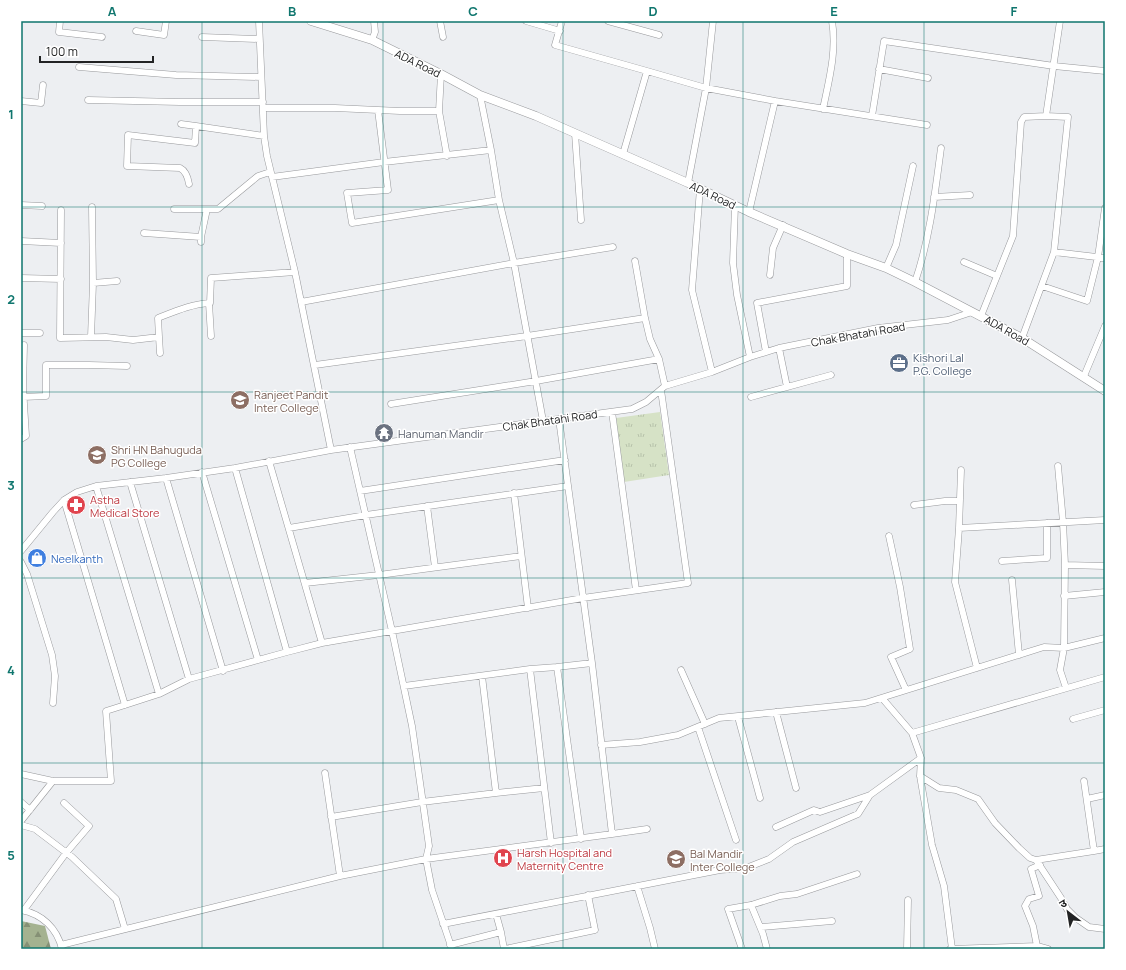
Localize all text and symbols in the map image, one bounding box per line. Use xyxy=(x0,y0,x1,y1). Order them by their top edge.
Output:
text: A xyxy=(108,2,117,20)
text: B xyxy=(288,2,296,20)
text: C xyxy=(468,2,478,20)
text: D xyxy=(648,2,658,20)
text: E xyxy=(830,2,838,20)
text: F xyxy=(1011,2,1018,20)
scale bar xyxy=(40,38,153,64)
text: 100 m xyxy=(46,43,78,60)
street label: ADA Road xyxy=(393,45,443,81)
text: 1 xyxy=(8,105,14,123)
street label: ADA Road xyxy=(687,178,739,212)
text: 2 xyxy=(7,290,15,308)
street label: ADA Road xyxy=(982,311,1032,349)
street label: Chak Bhatahi Road xyxy=(810,318,906,350)
place label: Kishori Lal P.G. College xyxy=(913,350,972,378)
office icon: Kishori Lal P.G. College xyxy=(888,352,910,374)
place label: Ranjeet Pandit Inter College xyxy=(254,387,328,415)
school or university icon: Ranjeet Pandit Inter College xyxy=(229,389,251,411)
street label: Chak Bhatahi Road xyxy=(502,406,598,434)
temple icon: Hanuman Mandir xyxy=(373,422,395,444)
place label: Hanuman Mandir xyxy=(398,426,484,441)
place label: Shri HN Bahuguda PG College xyxy=(111,442,202,470)
school or university icon: Shri HN Bahuguda PG College xyxy=(86,444,108,466)
text: 3 xyxy=(7,476,15,494)
place label: Astha Medical Store xyxy=(90,492,160,520)
pharmacy icon: Astha Medical Store xyxy=(65,494,87,516)
shop icon: Neelkanth xyxy=(26,547,48,569)
place label: Neelkanth xyxy=(51,551,103,566)
text: 4 xyxy=(7,661,15,679)
place label: Harsh Hospital and Maternity Centre xyxy=(517,845,612,873)
text: 5 xyxy=(7,846,15,864)
place label: Bal Mandir Inter College xyxy=(690,846,755,874)
hospital icon: Harsh Hospital and Maternity Centre xyxy=(492,847,514,869)
school or university icon: Bal Mandir Inter College xyxy=(665,848,687,870)
north arrow xyxy=(1048,892,1088,932)
text: उ xyxy=(1056,895,1070,911)

